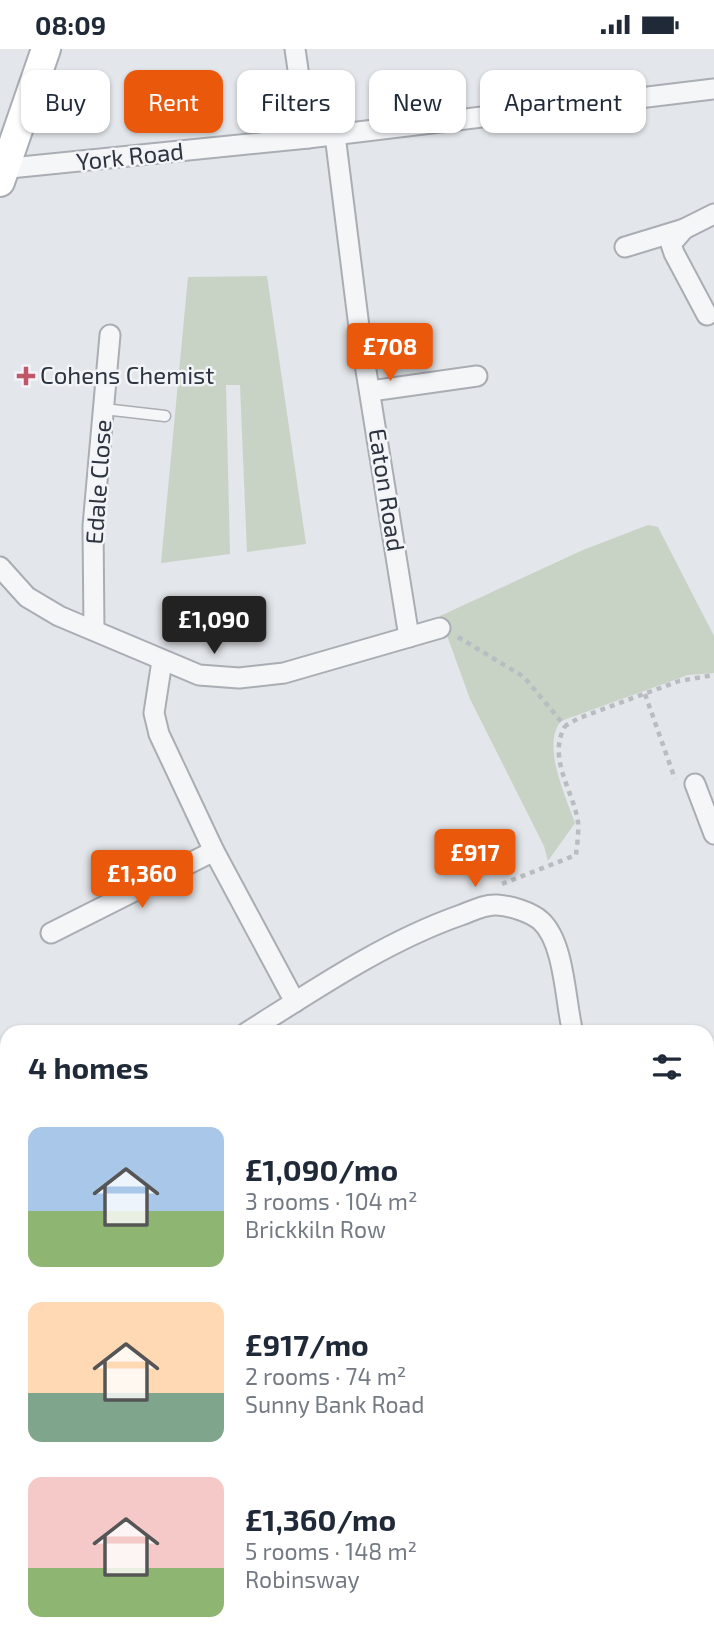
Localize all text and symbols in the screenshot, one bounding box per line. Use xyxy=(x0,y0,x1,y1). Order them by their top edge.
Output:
text: 08:09 xyxy=(35,9,106,40)
chip: Buy xyxy=(21,70,110,133)
chip: Rent xyxy=(124,70,223,133)
chip: Filters xyxy=(237,70,355,133)
chip: New xyxy=(369,70,466,133)
chip: Apartment xyxy=(480,70,646,133)
street label: York Road xyxy=(75,135,185,176)
pin: £708 xyxy=(349,323,431,383)
text: £708 xyxy=(363,332,417,360)
place label: Cohens Chemist xyxy=(40,360,214,389)
marker: Cohens Chemist xyxy=(18,368,34,384)
street label: Edale Close xyxy=(79,418,116,545)
street label: Eaton Road xyxy=(363,426,411,553)
pin: £1,090 xyxy=(157,597,271,656)
text: £1,090 xyxy=(178,605,250,633)
pin: £917 xyxy=(434,829,516,889)
text: £917 xyxy=(450,838,500,866)
pin: £1,360 xyxy=(85,851,199,910)
text: £1,360 xyxy=(107,859,177,887)
icon: filters xyxy=(648,1048,686,1086)
text: 4 homes xyxy=(28,1049,149,1085)
text: £1,090/mo xyxy=(245,1151,398,1187)
icon: home xyxy=(84,1155,168,1239)
text: 3 rooms · 104 m² xyxy=(245,1187,417,1215)
text: Brickkiln Row xyxy=(245,1215,386,1243)
text: £917/mo xyxy=(245,1326,369,1362)
icon: home xyxy=(84,1330,168,1414)
text: 2 rooms · 74 m² xyxy=(245,1362,406,1390)
text: Sunny Bank Road xyxy=(245,1390,424,1418)
text: £1,360/mo xyxy=(245,1501,396,1537)
icon: home xyxy=(84,1505,168,1589)
text: 5 rooms · 148 m² xyxy=(245,1537,417,1565)
text: Robinsway xyxy=(245,1565,360,1593)

